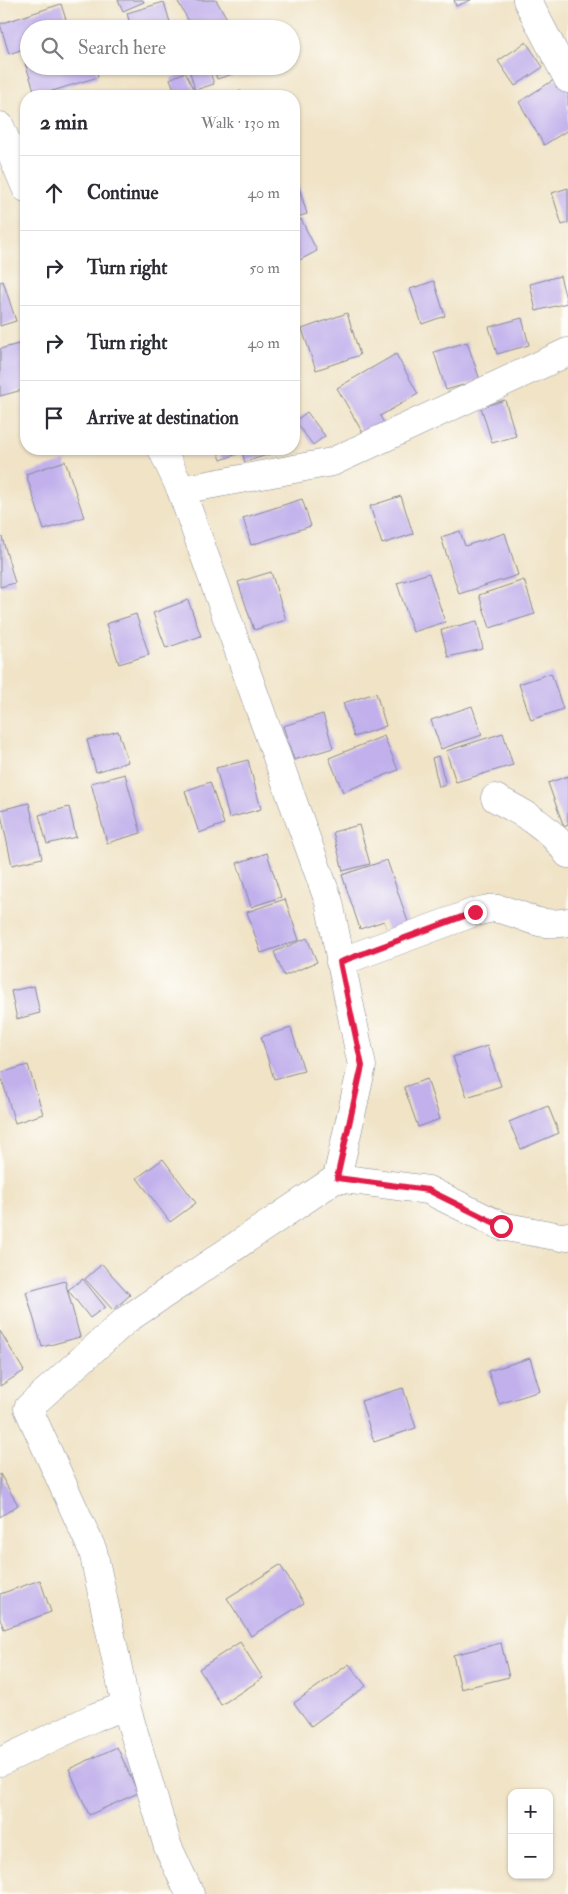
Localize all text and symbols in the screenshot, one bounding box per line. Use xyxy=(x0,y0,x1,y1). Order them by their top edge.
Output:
search box xyxy=(20,20,300,75)
icon: search xyxy=(38,34,66,62)
text: Search here xyxy=(78,36,166,60)
text: 2 min xyxy=(40,109,88,136)
text: Walk · 130 m xyxy=(201,113,280,133)
icon: ahead xyxy=(40,179,68,207)
text: Continue xyxy=(87,181,158,205)
text: 40 m xyxy=(247,183,280,203)
icon: right xyxy=(40,254,68,282)
text: Turn right xyxy=(87,256,167,280)
text: 50 m xyxy=(249,258,280,278)
icon: right xyxy=(40,329,68,357)
text: Turn right xyxy=(87,331,167,355)
text: 40 m xyxy=(247,333,280,353)
icon: arrive xyxy=(40,404,68,432)
text: Arrive at destination xyxy=(87,406,239,430)
route end xyxy=(464,901,487,924)
route start xyxy=(490,1215,513,1238)
map controls xyxy=(508,1789,553,1879)
button: + xyxy=(508,1789,553,1834)
button: − xyxy=(508,1834,553,1879)

